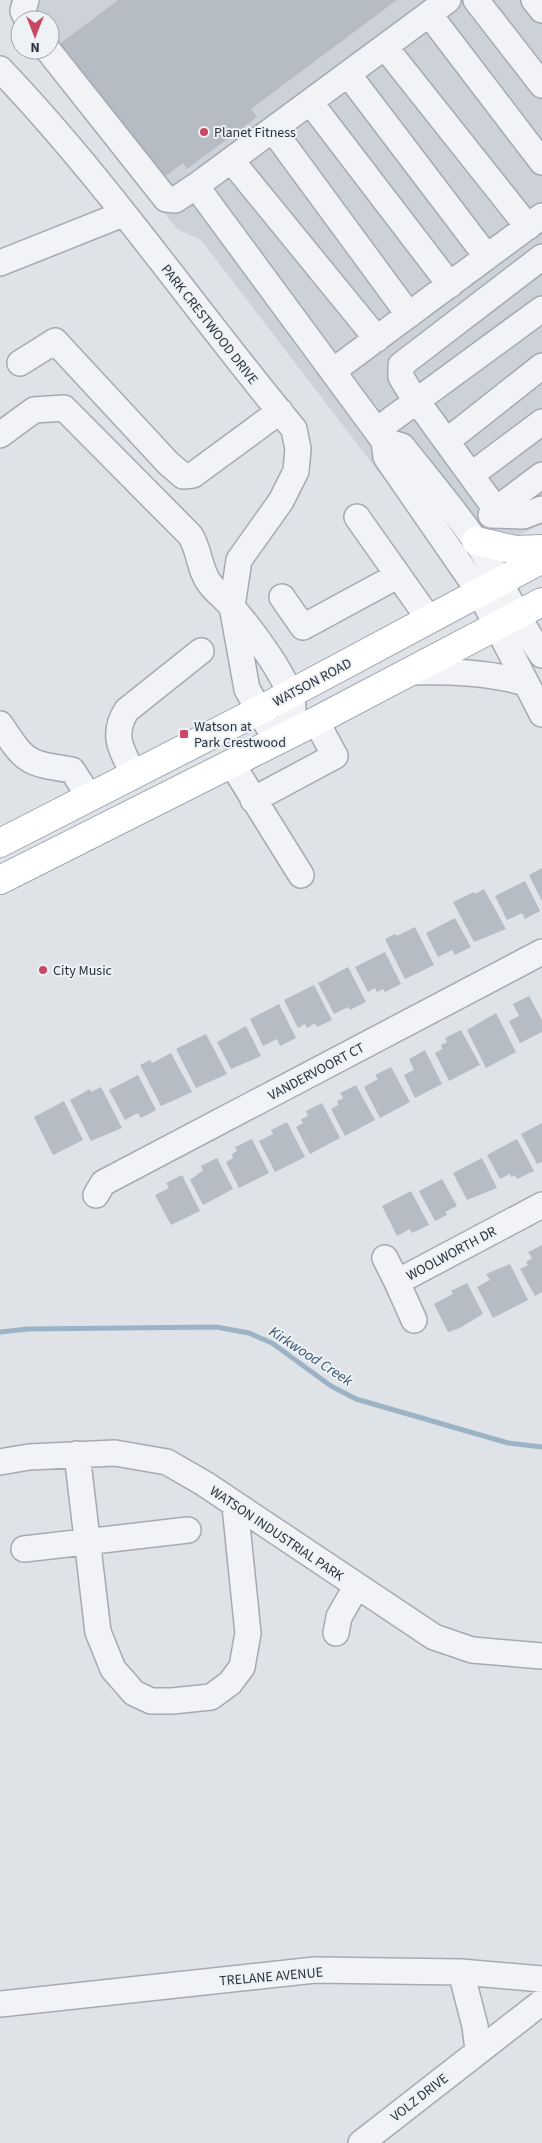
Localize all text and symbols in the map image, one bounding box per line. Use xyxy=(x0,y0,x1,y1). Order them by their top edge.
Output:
north arrow xyxy=(10,10,60,60)
text: N xyxy=(30,37,40,57)
place label: Planet Fitness xyxy=(214,123,296,143)
marker: Planet Fitness xyxy=(198,126,210,138)
street label: PARK CRESTWOOD DRIVE xyxy=(156,260,263,389)
street label: WATSON ROAD xyxy=(269,654,355,712)
place label: Watson at Park Crestwood xyxy=(194,717,286,753)
marker: Watson at Park Crestwood xyxy=(178,728,190,740)
place label: City Music xyxy=(53,961,113,981)
marker: City Music xyxy=(37,964,49,976)
street label: VANDERVOORT CT xyxy=(265,1038,369,1106)
street label: WOOLWORTH DR xyxy=(403,1222,500,1286)
water label: Kirkwood Creek xyxy=(265,1321,357,1392)
street label: WATSON INDUSTRIAL PARK xyxy=(205,1481,348,1587)
street label: TRELANE AVENUE xyxy=(218,1963,324,1991)
street label: VOLZ DRIVE xyxy=(387,2069,453,2127)

